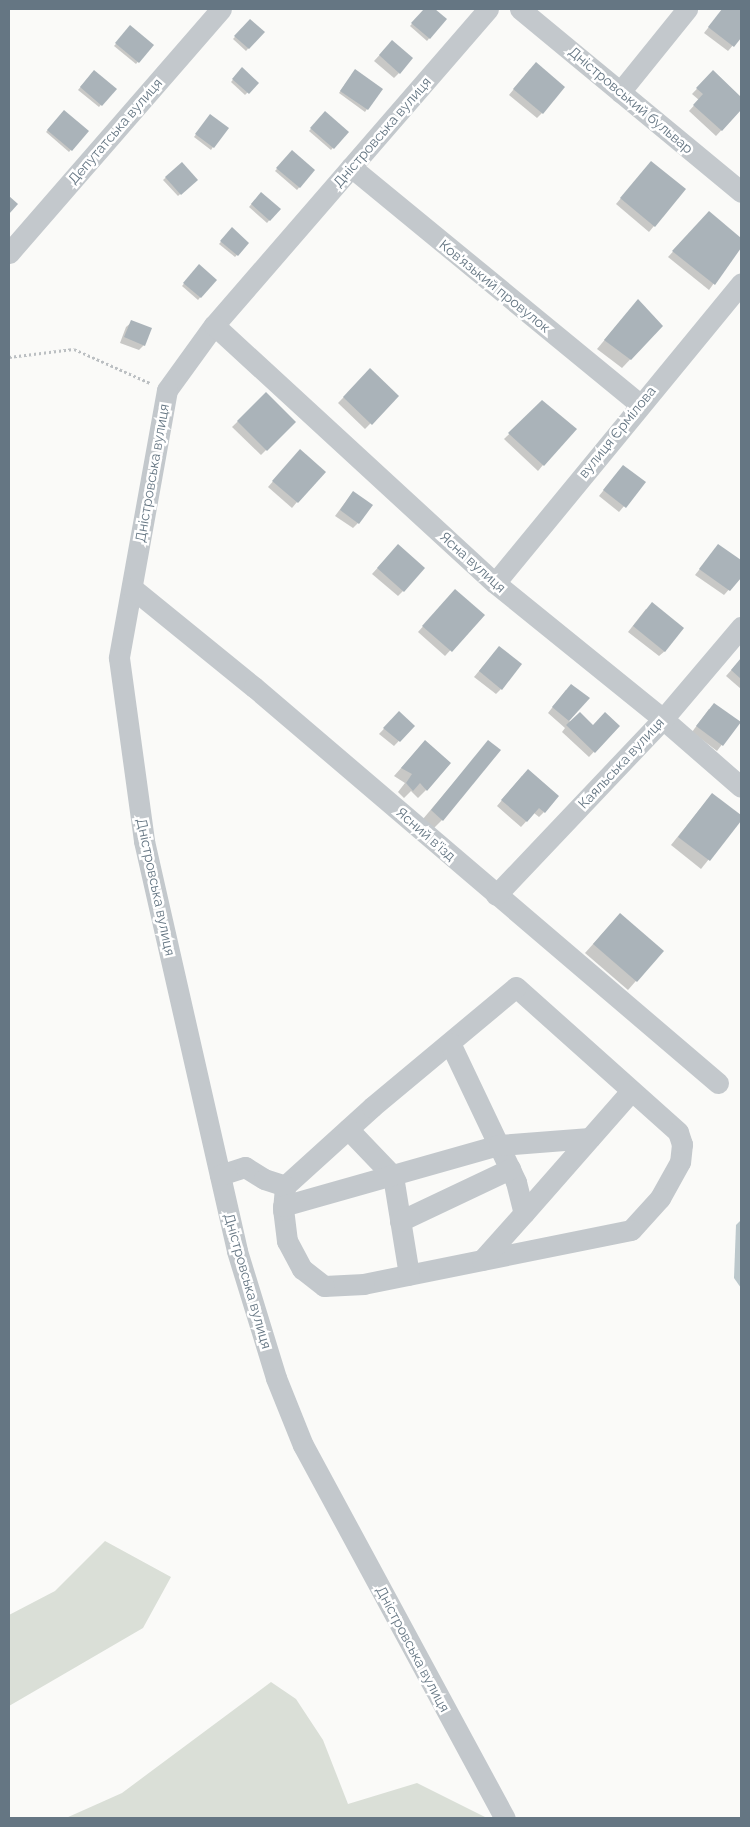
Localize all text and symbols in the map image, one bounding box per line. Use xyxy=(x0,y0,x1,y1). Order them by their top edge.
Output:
street label: Дністровський бульвар xyxy=(565,43,697,157)
street label: Дністровська вулиця xyxy=(330,74,434,190)
street label: Депутатська вулиця xyxy=(64,75,166,187)
street label: Ков'язький провулок xyxy=(436,236,554,336)
street label: вулиця Єрмілова xyxy=(575,383,659,481)
street label: Дністровська вулиця xyxy=(132,403,172,543)
street label: Ясна вулиця xyxy=(437,528,509,596)
street label: Каяльська вулиця xyxy=(575,714,667,812)
street label: Ясний в'їзд xyxy=(393,804,459,864)
street label: Дністровська вулиця xyxy=(133,817,179,957)
street label: Дністровська вулиця xyxy=(221,1211,275,1351)
street label: Дністровська вулиця xyxy=(373,1583,453,1715)

